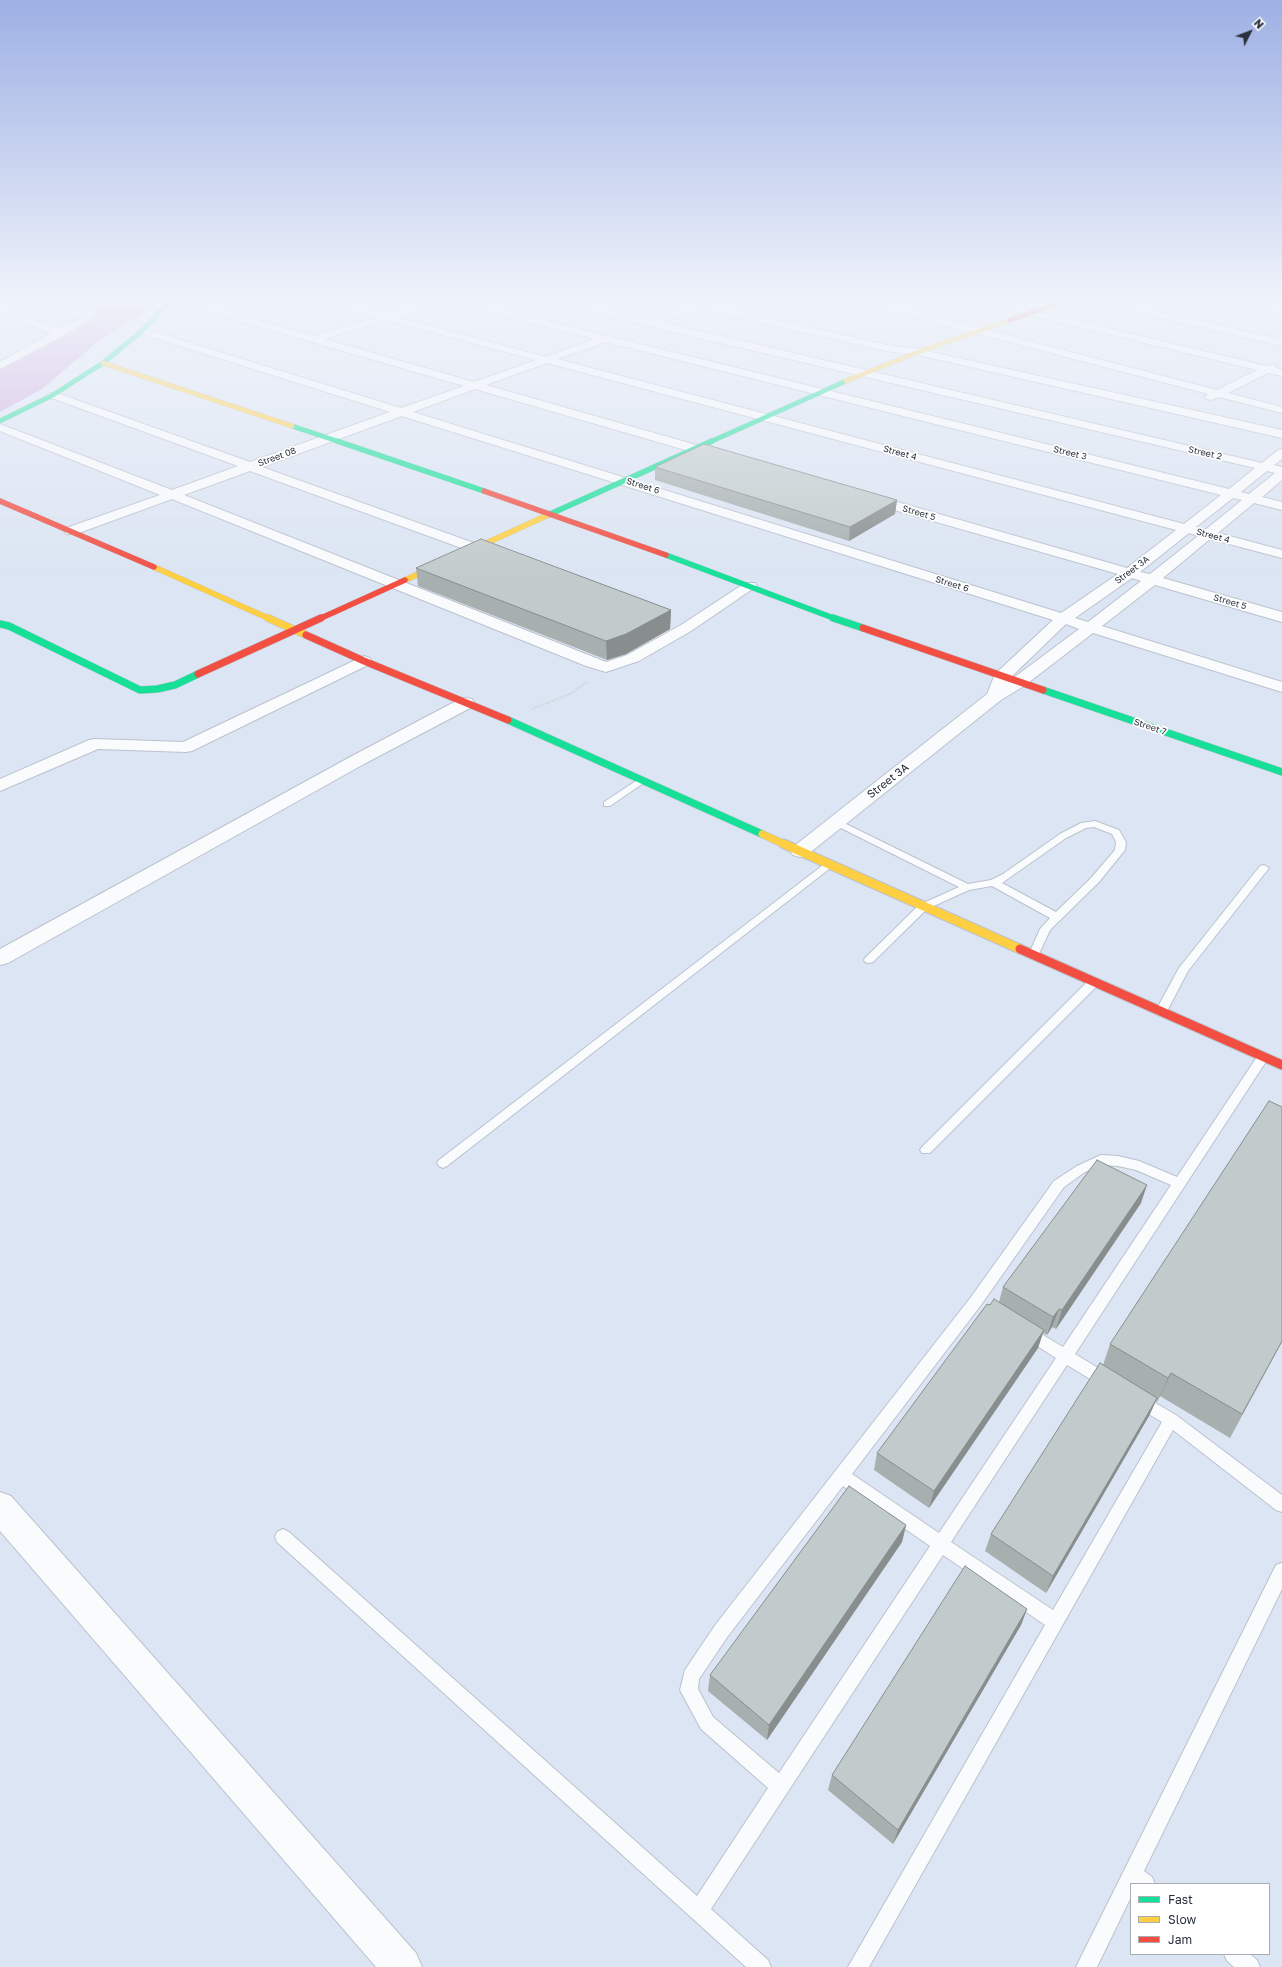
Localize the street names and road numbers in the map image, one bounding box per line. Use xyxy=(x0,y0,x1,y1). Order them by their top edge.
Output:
street label: Street 4 xyxy=(882,443,918,463)
street label: Street 3 xyxy=(1052,444,1088,462)
street label: Street 2 xyxy=(1187,444,1223,462)
street label: Street 08 xyxy=(256,445,298,469)
street label: Street 6 xyxy=(625,476,661,496)
street label: Street 5 xyxy=(901,503,937,523)
street label: Street 4 xyxy=(1195,526,1231,546)
street label: Street 3A xyxy=(1113,554,1151,586)
street label: Street 6 xyxy=(934,574,970,594)
street label: Street 5 xyxy=(1212,592,1248,612)
street label: Street 7 xyxy=(1132,716,1168,738)
street label: Street 3A xyxy=(865,761,911,801)

